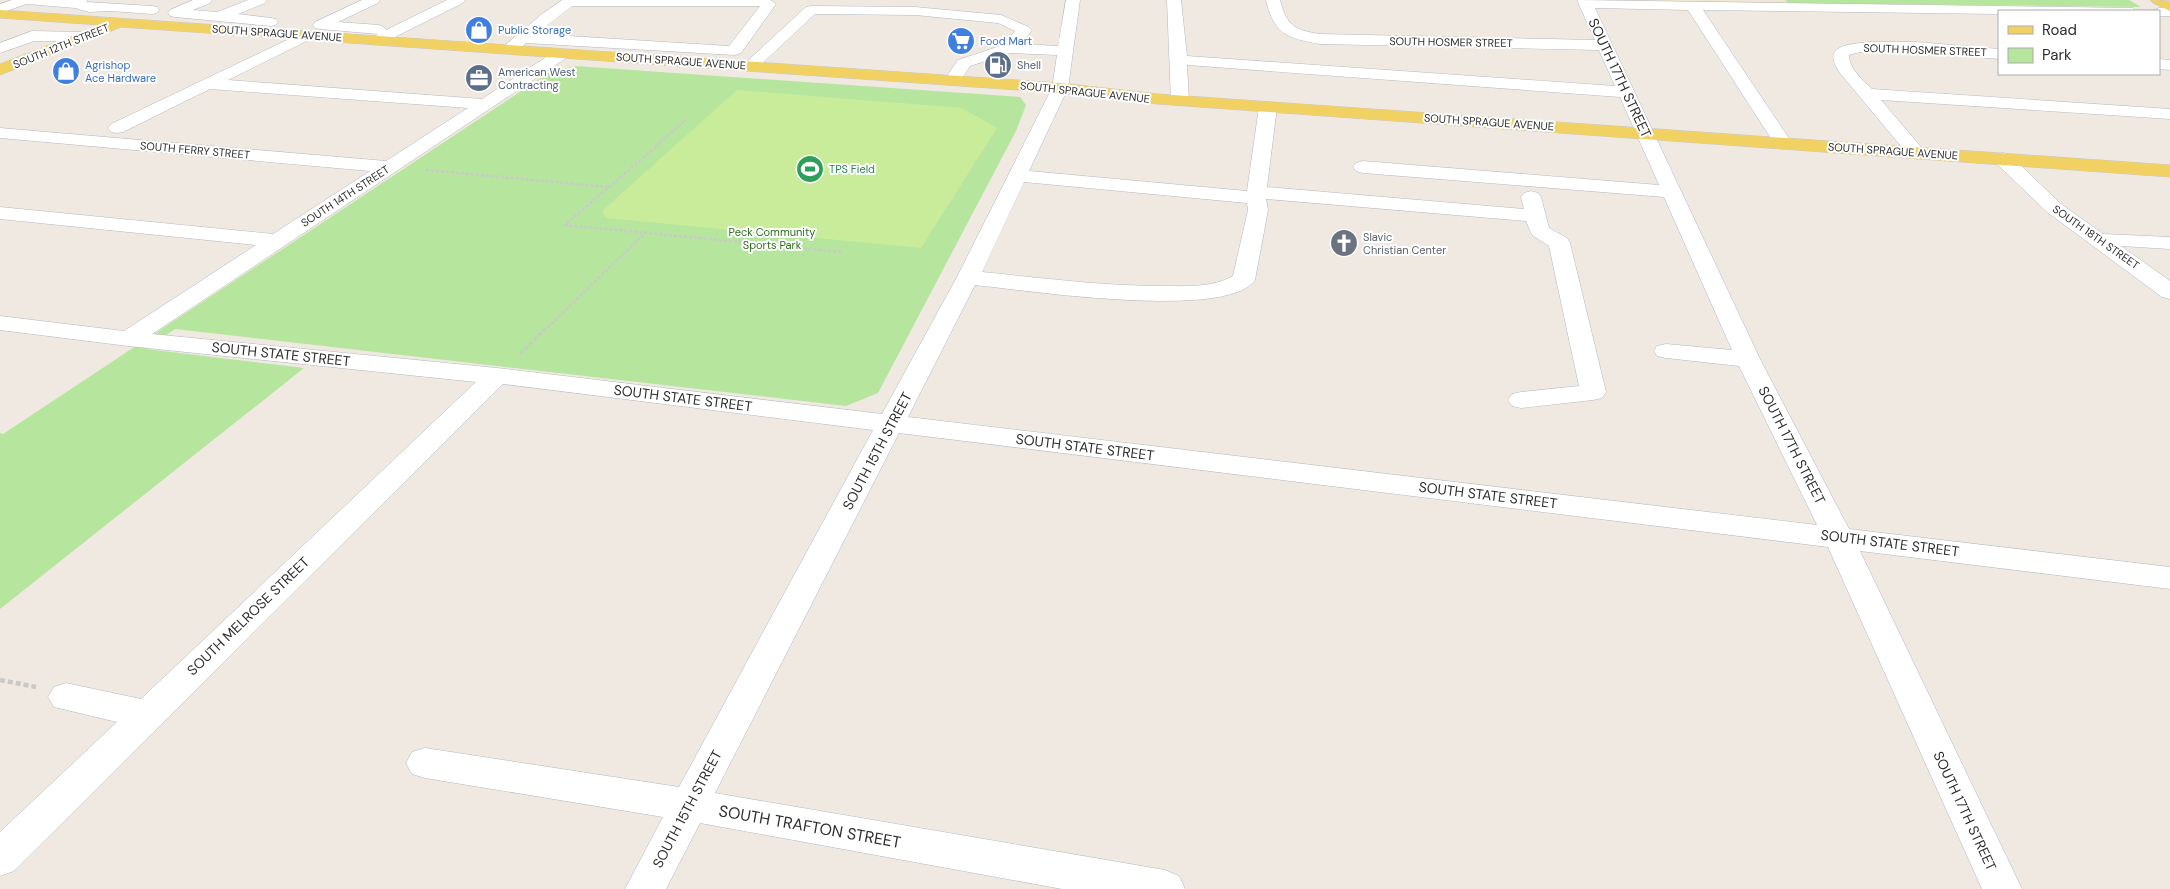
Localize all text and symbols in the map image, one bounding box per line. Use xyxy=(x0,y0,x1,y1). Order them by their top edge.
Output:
legend xyxy=(1998,10,2160,75)
shop icon: Public Storage xyxy=(464,15,494,45)
street label: SOUTH 17TH STREET xyxy=(1584,15,1656,141)
street label: SOUTH 12TH STREET xyxy=(11,20,111,72)
text: Road xyxy=(2042,20,2077,40)
street label: SOUTH SPRAGUE AVENUE xyxy=(211,21,343,45)
place label: Public Storage xyxy=(498,23,571,37)
supermarket icon: Food Mart xyxy=(946,26,976,56)
place label: Food Mart xyxy=(980,34,1032,48)
street label: SOUTH HOSMER STREET xyxy=(1389,34,1513,50)
street label: SOUTH HOSMER STREET xyxy=(1863,41,1987,59)
text: Park xyxy=(2042,45,2072,65)
street label: SOUTH SPRAGUE AVENUE xyxy=(615,49,747,73)
fuel station icon: Shell xyxy=(983,50,1013,80)
shop icon: Agrishop Ace Hardware xyxy=(51,56,81,86)
place label: Agrishop Ace Hardware xyxy=(85,58,156,85)
place label: Shell xyxy=(1017,58,1041,72)
office icon: American West Contracting xyxy=(464,63,494,93)
place label: American West Contracting xyxy=(498,65,576,92)
street label: SOUTH SPRAGUE AVENUE xyxy=(1019,78,1151,106)
street label: SOUTH SPRAGUE AVENUE xyxy=(1423,110,1555,134)
street label: SOUTH FERRY STREET xyxy=(139,138,251,162)
street label: SOUTH SPRAGUE AVENUE xyxy=(1827,139,1959,163)
sports icon: TPS Field xyxy=(795,154,825,184)
street label: SOUTH 14TH STREET xyxy=(298,162,392,230)
place label: TPS Field xyxy=(829,162,875,176)
street label: SOUTH 18TH STREET xyxy=(2050,202,2142,272)
park label: Peck Community Sports Park xyxy=(729,225,815,252)
church icon: Slavic Christian Center xyxy=(1329,228,1359,258)
place label: Slavic Christian Center xyxy=(1363,230,1446,257)
street label: SOUTH STATE STREET xyxy=(211,338,351,370)
street label: SOUTH STATE STREET xyxy=(613,381,753,415)
street label: SOUTH 17TH STREET xyxy=(1754,383,1830,507)
street label: SOUTH 15TH STREET xyxy=(838,389,916,513)
street label: SOUTH STATE STREET xyxy=(1015,430,1155,464)
street label: SOUTH STATE STREET xyxy=(1418,478,1558,512)
street label: SOUTH STATE STREET xyxy=(1820,526,1960,560)
street label: SOUTH MELROSE STREET xyxy=(183,553,313,679)
street label: SOUTH 15TH STREET xyxy=(648,747,726,871)
street label: SOUTH 17TH STREET xyxy=(1929,748,2001,874)
street label: SOUTH TRAFTON STREET xyxy=(717,800,903,853)

